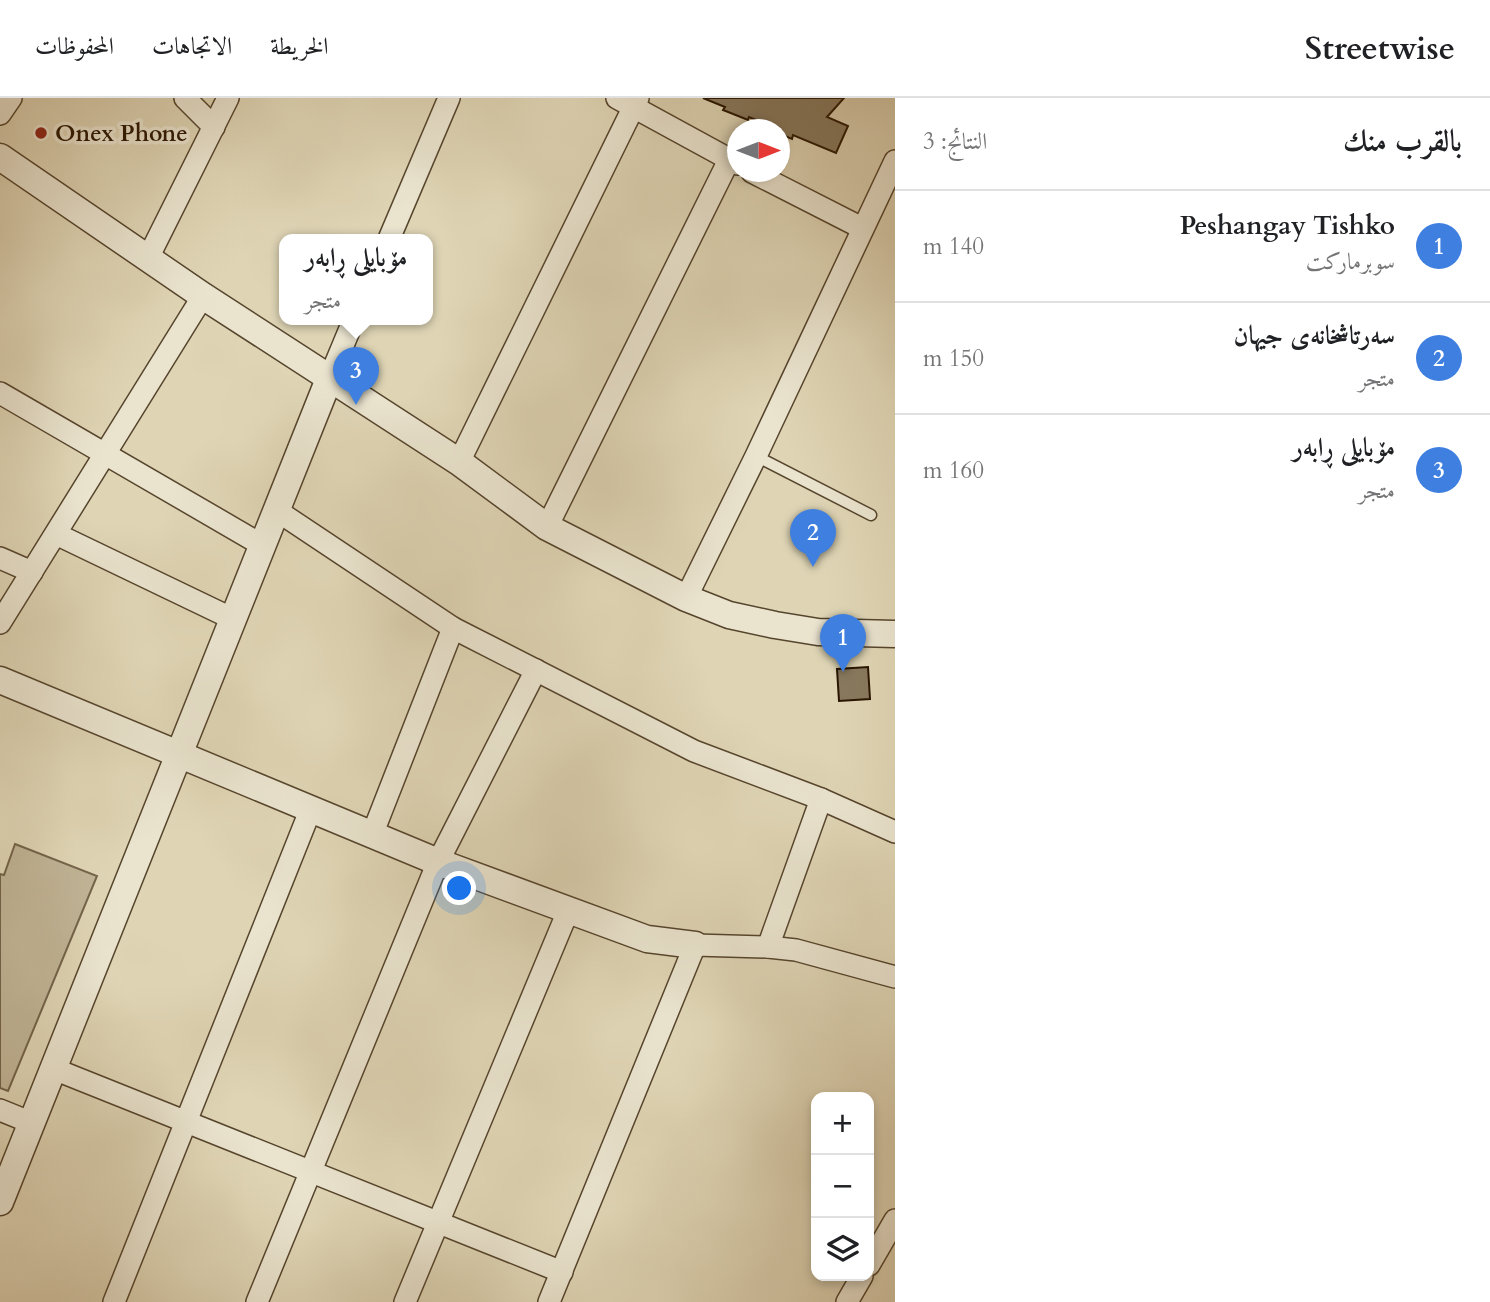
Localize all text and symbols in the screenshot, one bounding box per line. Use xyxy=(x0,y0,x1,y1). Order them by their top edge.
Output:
text: Streetwise xyxy=(1305,26,1455,71)
text: المحفوظات xyxy=(35,30,114,63)
text: الاتجاهات xyxy=(152,30,232,63)
text: الخريطة xyxy=(270,30,329,63)
place label: Onex Phone xyxy=(55,118,188,149)
north arrow xyxy=(727,119,790,182)
text: بالقرب منك xyxy=(1343,121,1462,162)
marker: Onex Phone xyxy=(33,125,49,141)
text: النتائج: 3 xyxy=(923,126,987,157)
text: Peshangay Tishko xyxy=(1180,208,1395,243)
text: 140 m xyxy=(923,231,984,262)
text: 1 xyxy=(1433,231,1445,262)
popup xyxy=(279,234,433,325)
text: مۆبایلی ڕابەر xyxy=(305,240,407,275)
text: سوبرماركت xyxy=(1306,246,1395,277)
text: متجر xyxy=(305,285,341,316)
text: سەرتاشخانەی جیهان xyxy=(1234,318,1395,353)
text: 150 m xyxy=(923,343,984,374)
text: 2 xyxy=(1433,343,1445,374)
pin: 3 xyxy=(333,347,379,405)
text: متجر xyxy=(1359,363,1395,394)
text: مۆبایلی ڕابەر xyxy=(1292,430,1395,465)
text: 160 m xyxy=(923,455,984,486)
text: 3 xyxy=(1433,455,1445,486)
text: متجر xyxy=(1359,475,1395,506)
pin: 2 xyxy=(790,509,836,567)
pin: 1 xyxy=(820,614,866,672)
your location xyxy=(442,871,476,905)
map controls xyxy=(811,1092,874,1281)
button: + xyxy=(811,1092,874,1155)
button: − xyxy=(811,1155,874,1218)
button: layers xyxy=(811,1218,874,1281)

